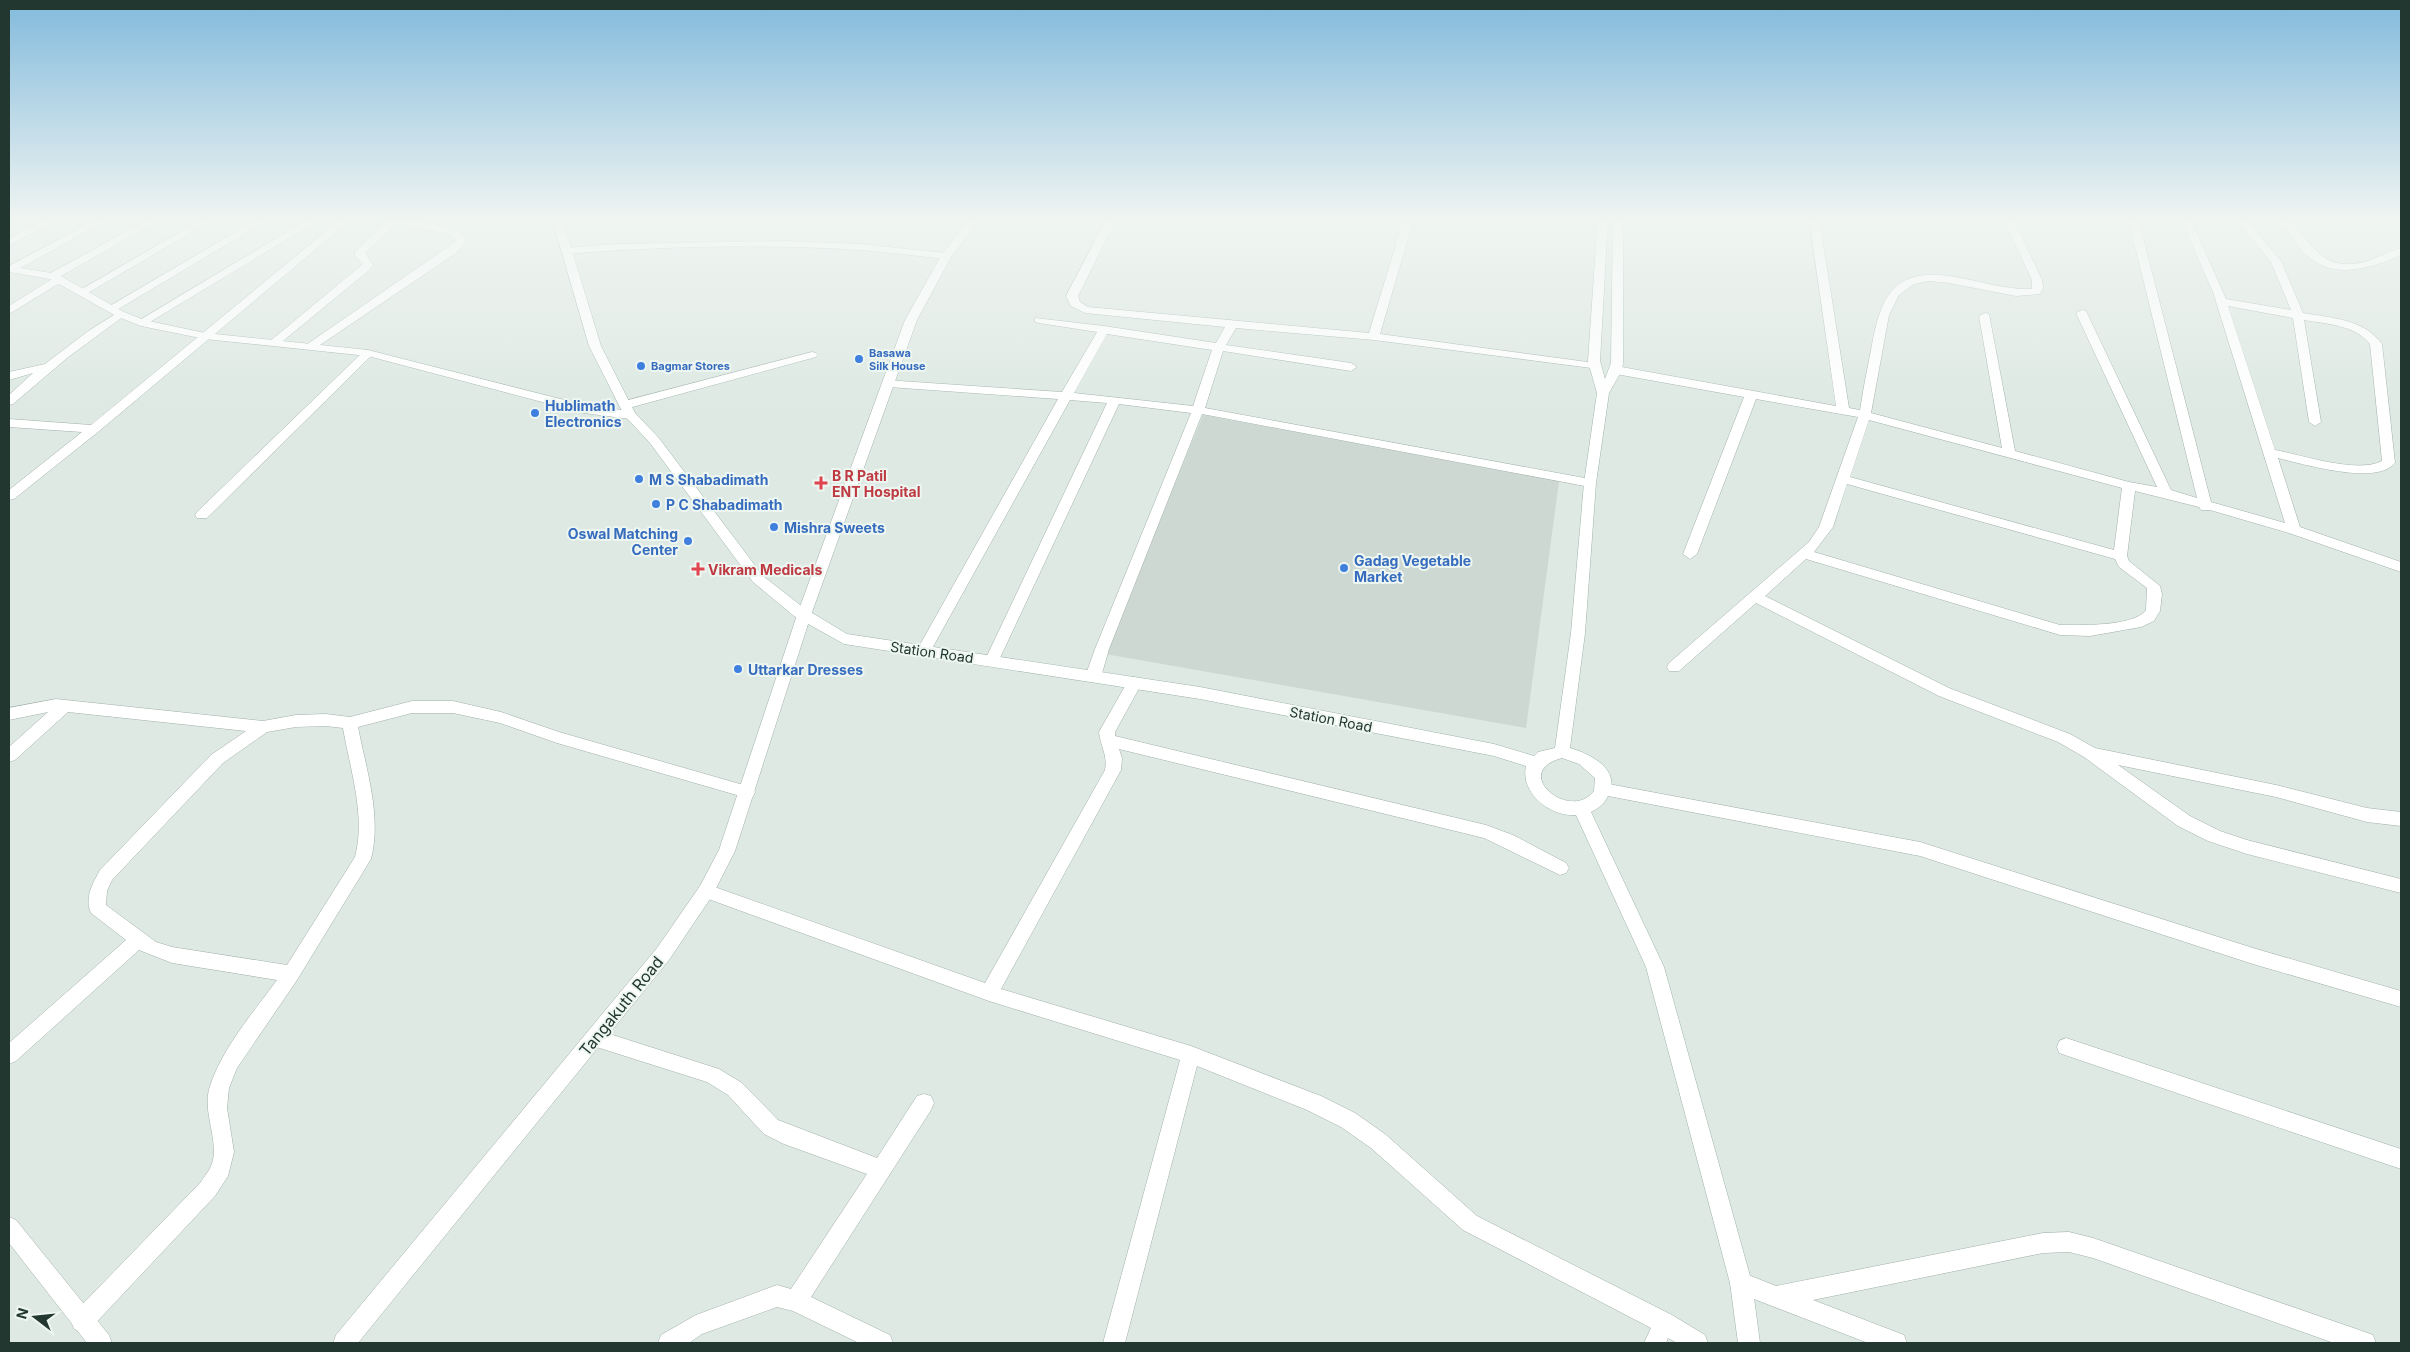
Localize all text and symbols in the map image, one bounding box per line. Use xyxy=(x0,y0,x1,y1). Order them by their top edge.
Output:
place label: Basawa Silk House xyxy=(869,346,926,373)
marker: Basawa Silk House xyxy=(853,353,865,365)
place label: Bagmar Stores xyxy=(651,359,730,373)
marker: Bagmar Stores xyxy=(635,360,647,372)
place label: Hublimath Electronics xyxy=(545,397,622,430)
marker: Hublimath Electronics xyxy=(529,407,541,419)
place label: B R Patil ENT Hospital xyxy=(832,467,920,500)
place label: M S Shabadimath xyxy=(649,471,768,488)
marker: M S Shabadimath xyxy=(633,473,645,485)
marker: B R Patil ENT Hospital xyxy=(814,476,828,490)
place label: P C Shabadimath xyxy=(666,496,783,513)
marker: P C Shabadimath xyxy=(650,498,662,510)
place label: Mishra Sweets xyxy=(784,519,885,536)
marker: Mishra Sweets xyxy=(768,521,780,533)
place label: Oswal Matching Center xyxy=(568,525,678,558)
marker: Oswal Matching Center xyxy=(682,535,694,547)
place label: Gadag Vegetable Market xyxy=(1354,552,1471,585)
place label: Vikram Medicals xyxy=(708,561,822,578)
marker: Gadag Vegetable Market xyxy=(1338,562,1350,574)
marker: Vikram Medicals xyxy=(692,563,704,575)
street label: Station Road xyxy=(889,638,975,666)
place label: Uttarkar Dresses xyxy=(748,661,863,678)
marker: Uttarkar Dresses xyxy=(732,663,744,675)
street label: Station Road xyxy=(1288,703,1374,735)
street label: Tangakuth Road xyxy=(575,952,667,1060)
north arrow xyxy=(10,1292,60,1342)
text: N xyxy=(12,1306,32,1321)

